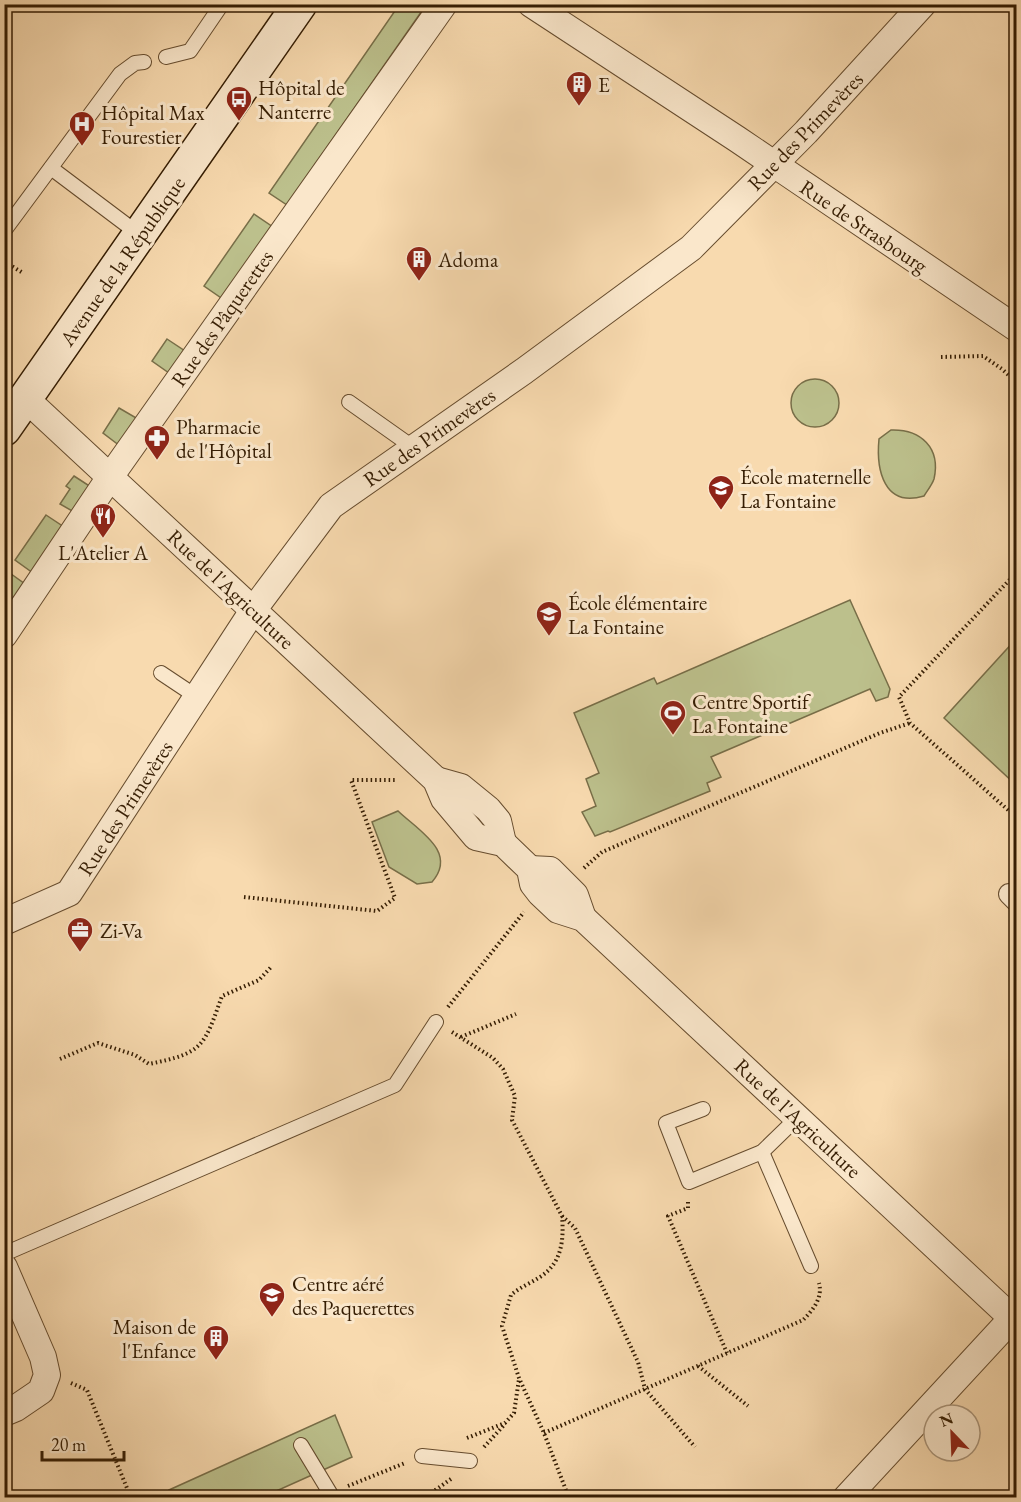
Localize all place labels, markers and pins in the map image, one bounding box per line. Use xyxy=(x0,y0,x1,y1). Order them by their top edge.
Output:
building icon: E xyxy=(564,69,594,107)
place label: E xyxy=(598,71,610,98)
place label: Hôpital de Nanterre xyxy=(258,74,344,125)
bus stop icon: Hôpital de Nanterre xyxy=(224,84,254,122)
place label: Hôpital Max Fourestier xyxy=(101,99,205,150)
hospital icon: Hôpital Max Fourestier xyxy=(67,109,97,147)
building icon: Adoma xyxy=(404,244,434,282)
place label: Adoma xyxy=(437,246,499,273)
place label: Pharmacie de l'Hôpital xyxy=(176,413,272,464)
pharmacy icon: Pharmacie de l'Hôpital xyxy=(142,423,172,461)
place label: École maternelle La Fontaine xyxy=(740,463,871,514)
school or university icon: École maternelle La Fontaine xyxy=(706,473,736,511)
restaurant icon: L'Atelier A xyxy=(88,501,118,539)
place label: L'Atelier A xyxy=(58,539,148,566)
place label: École élémentaire La Fontaine xyxy=(568,589,707,640)
school or university icon: École élémentaire La Fontaine xyxy=(534,599,564,637)
place label: Centre Sportif La Fontaine xyxy=(692,688,811,739)
sports icon: Centre Sportif La Fontaine xyxy=(658,698,688,736)
office icon: Zi-Va xyxy=(65,915,95,953)
place label: Zi-Va xyxy=(100,917,143,944)
place label: Centre aéré des Paquerettes xyxy=(292,1270,415,1321)
school or university icon: Centre aéré des Paquerettes xyxy=(257,1280,287,1318)
place label: Maison de l'Enfance xyxy=(113,1313,196,1364)
building icon: Maison de l'Enfance xyxy=(201,1323,231,1361)

